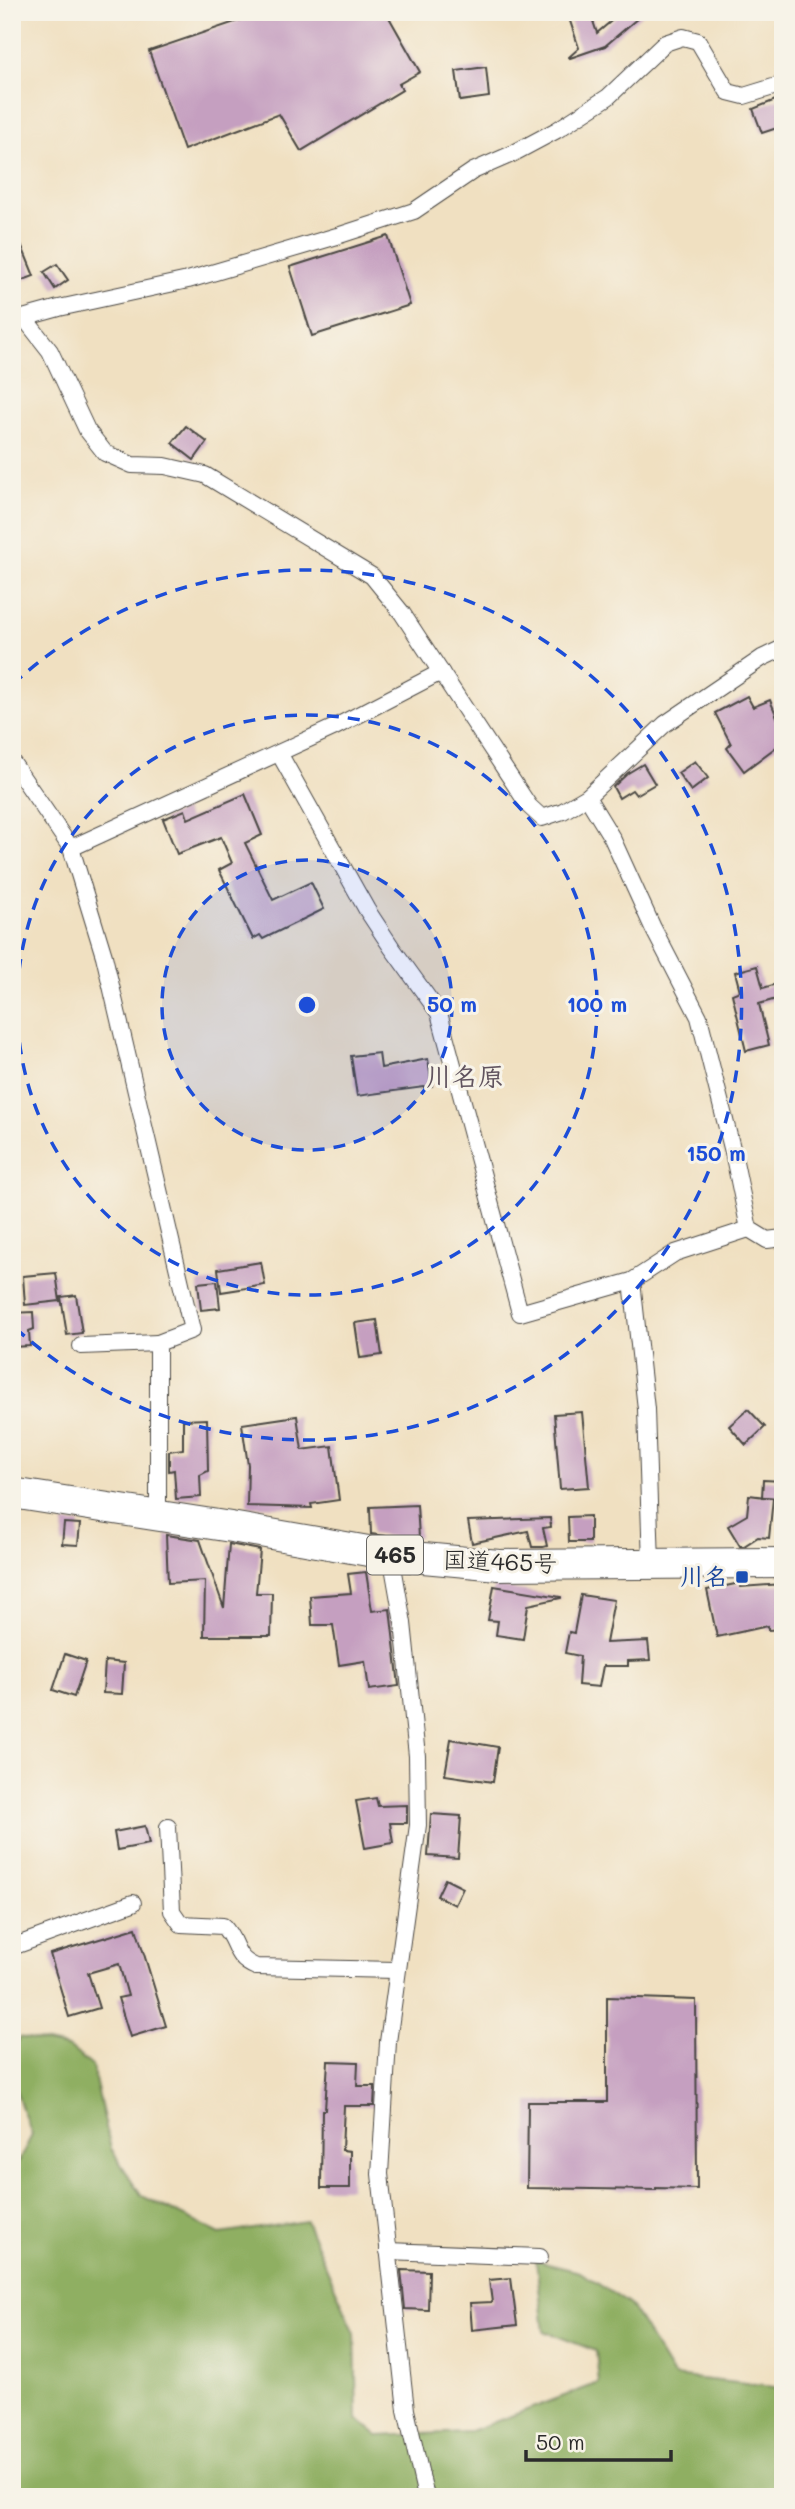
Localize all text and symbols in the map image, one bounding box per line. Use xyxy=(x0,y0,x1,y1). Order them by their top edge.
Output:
text: 50 m xyxy=(427,990,477,1017)
text: 100 m xyxy=(567,990,627,1017)
centre of rings xyxy=(295,993,319,1017)
district label: 川名原 xyxy=(426,1059,504,1093)
text: 150 m xyxy=(686,1139,746,1166)
road number: 465 xyxy=(367,1536,423,1574)
street label: 国道465号 xyxy=(442,1543,558,1578)
place label: 川名 xyxy=(680,1560,728,1591)
marker: 川名 xyxy=(734,1569,750,1585)
scale bar xyxy=(526,2418,671,2462)
text: 50 m xyxy=(536,2428,585,2455)

